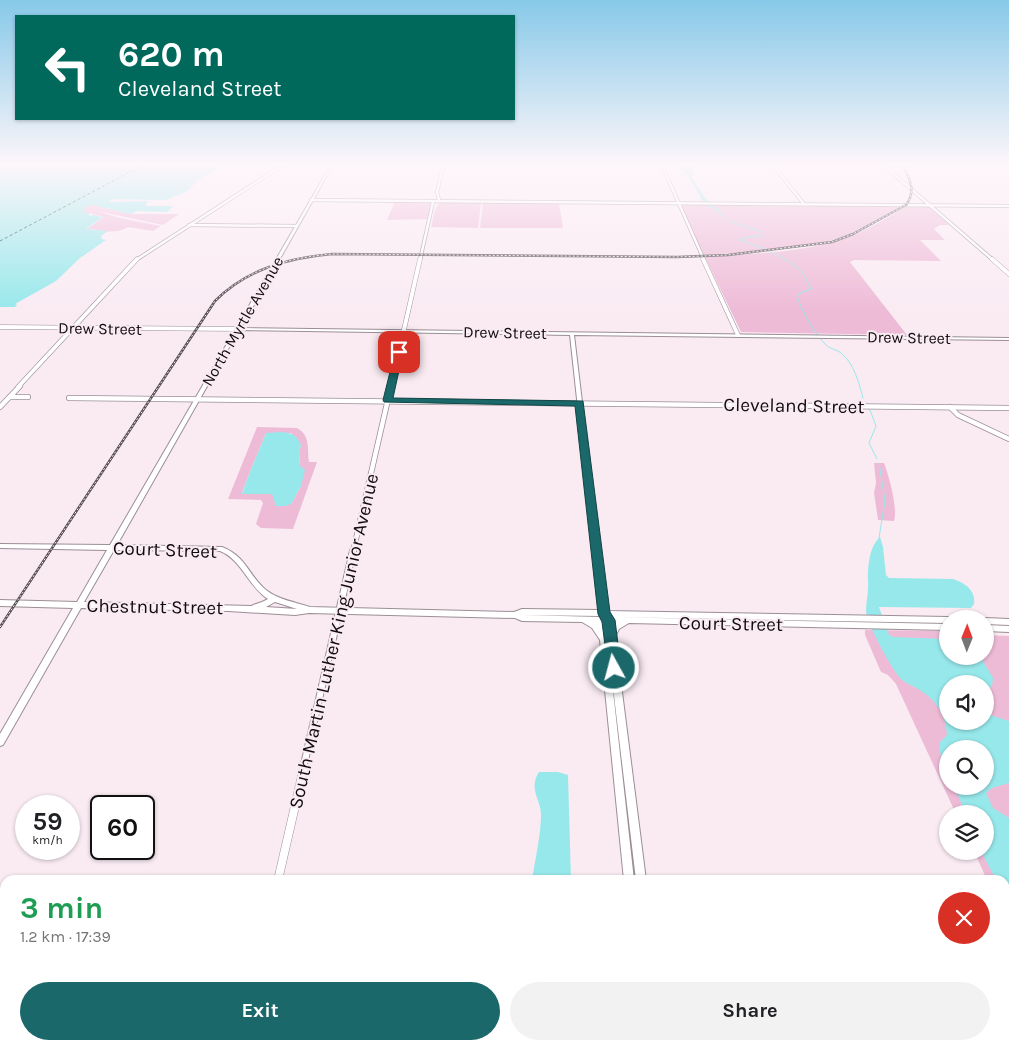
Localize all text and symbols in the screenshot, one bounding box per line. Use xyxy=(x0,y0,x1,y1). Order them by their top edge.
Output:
text: 620 m xyxy=(118,34,225,75)
icon: left xyxy=(35,35,100,100)
text: Cleveland Street xyxy=(118,76,282,102)
street label: North Myrtle Avenue xyxy=(197,253,287,390)
street label: Drew Street xyxy=(58,318,142,339)
street label: Drew Street xyxy=(463,322,547,343)
street label: Drew Street xyxy=(867,327,951,348)
pin xyxy=(378,331,420,373)
icon: arrive xyxy=(385,338,413,366)
street label: Cleveland Street xyxy=(723,394,865,418)
street label: South Martin Luther King Junior Avenue xyxy=(285,471,383,811)
street label: Court Street xyxy=(113,537,217,563)
street label: Chestnut Street xyxy=(86,595,224,619)
north arrow xyxy=(939,610,994,665)
map controls xyxy=(939,610,994,860)
street label: Court Street xyxy=(679,612,783,636)
position arrow xyxy=(587,641,639,693)
button: sound xyxy=(939,675,994,730)
button: search xyxy=(939,740,994,795)
speed limit sign: 60 xyxy=(90,795,155,860)
button: layers xyxy=(939,805,994,860)
text: 59 xyxy=(33,807,62,836)
text: km/h xyxy=(32,833,63,847)
text: 3 min xyxy=(20,890,103,926)
button: close xyxy=(938,892,990,944)
text: 1.2 km · 17:39 xyxy=(20,927,111,946)
button: Exit xyxy=(20,982,500,1040)
button: Share xyxy=(510,982,990,1040)

